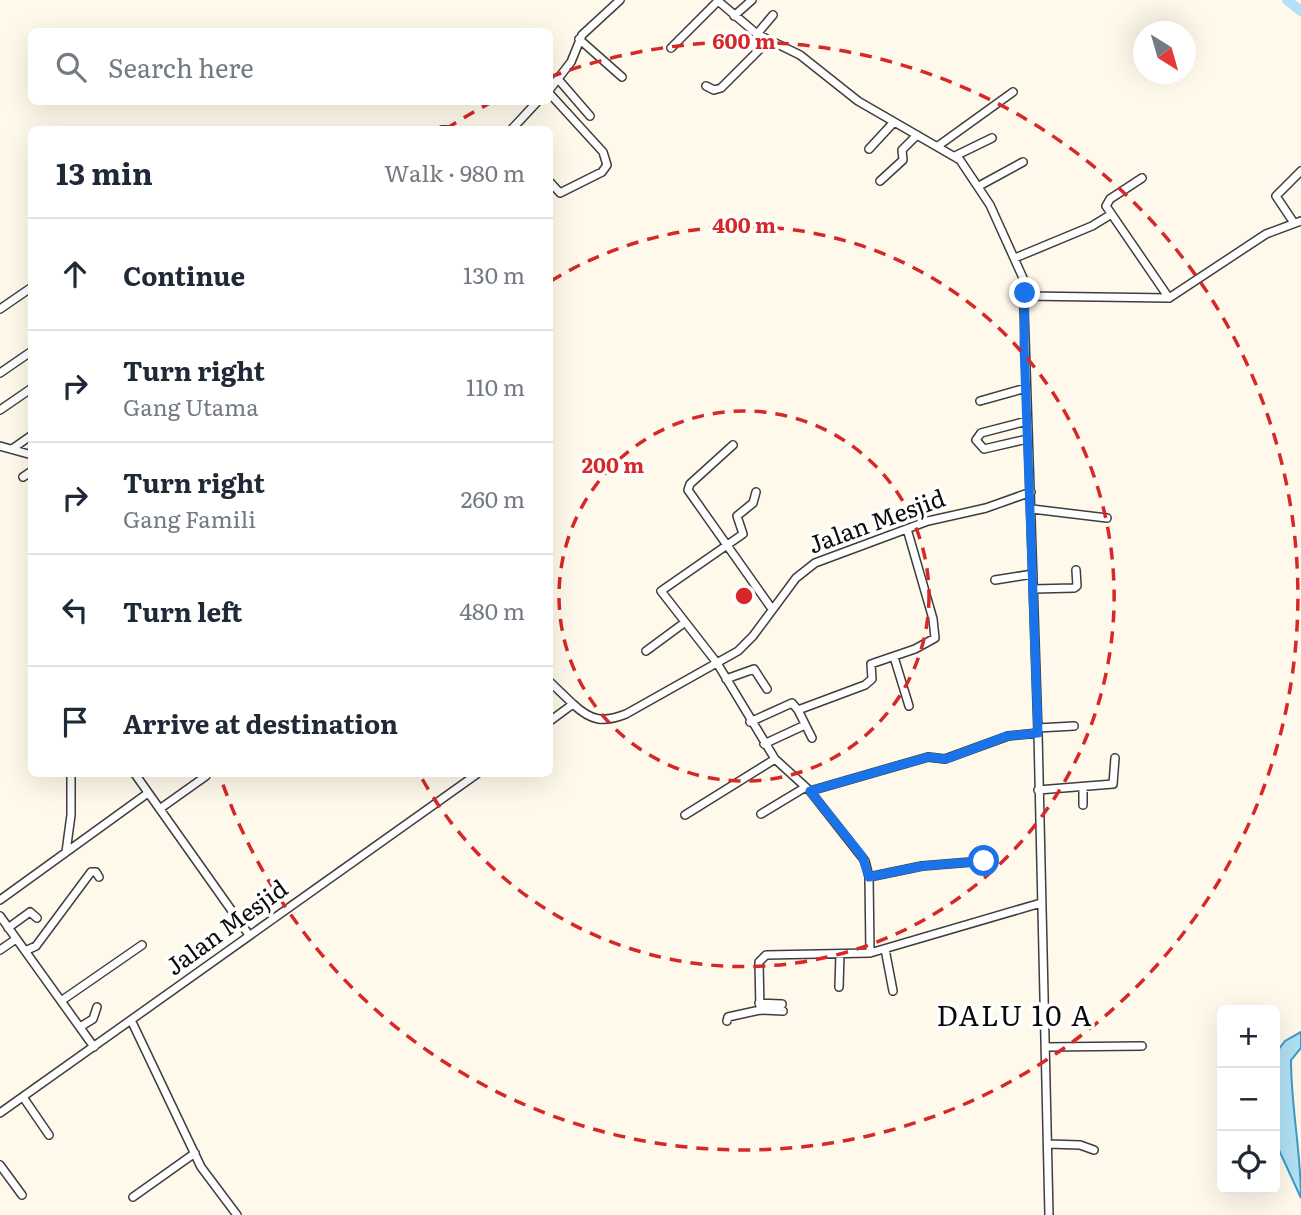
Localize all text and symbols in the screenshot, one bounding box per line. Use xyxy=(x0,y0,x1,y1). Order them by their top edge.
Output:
north arrow xyxy=(1133,21,1196,84)
text: 600 m xyxy=(712,24,776,55)
search box xyxy=(28,28,553,105)
text: Search here xyxy=(108,47,254,86)
icon: search xyxy=(52,48,90,86)
text: 13 min xyxy=(56,150,153,194)
text: Walk · 980 m xyxy=(384,155,525,189)
text: 400 m xyxy=(712,208,776,239)
icon: ahead xyxy=(56,255,94,293)
text: Continue xyxy=(123,255,245,294)
text: 130 m xyxy=(463,257,525,291)
route end xyxy=(1009,277,1040,308)
text: Turn right xyxy=(123,350,265,389)
icon: right xyxy=(56,367,94,405)
text: 110 m xyxy=(466,369,525,403)
text: Gang Utama xyxy=(123,389,259,423)
text: 200 m xyxy=(582,448,644,479)
text: Turn right xyxy=(123,462,265,501)
icon: right xyxy=(56,479,94,517)
street label: Jalan Mesjid xyxy=(803,479,950,561)
text: 260 m xyxy=(461,481,525,515)
text: Gang Famili xyxy=(123,501,256,535)
centre of rings xyxy=(732,584,756,608)
icon: left xyxy=(56,591,94,629)
text: Turn left xyxy=(123,591,242,630)
text: 480 m xyxy=(459,593,525,627)
icon: arrive xyxy=(56,703,94,741)
text: Arrive at destination xyxy=(123,703,398,742)
route start xyxy=(968,845,999,876)
street label: Jalan Mesjid xyxy=(157,869,294,982)
district label: DALU 10 A xyxy=(936,993,1094,1035)
map controls xyxy=(1217,1005,1280,1194)
button: + xyxy=(1217,1005,1280,1068)
button: − xyxy=(1217,1068,1280,1131)
button: locate xyxy=(1217,1131,1280,1194)

